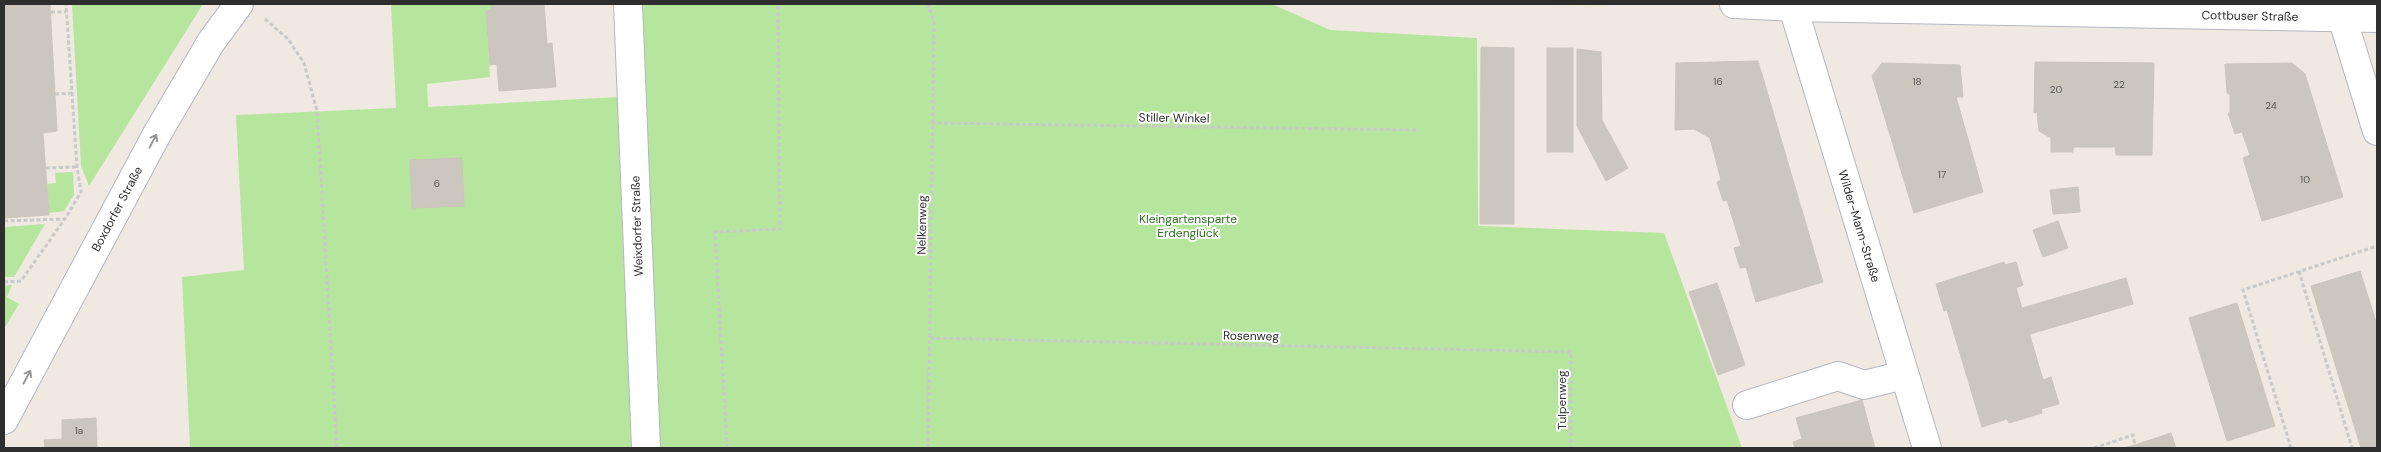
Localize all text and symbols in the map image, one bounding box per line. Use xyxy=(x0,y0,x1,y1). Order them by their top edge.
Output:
street label: Cottbuser Straße xyxy=(2201,7,2299,25)
house number: 16 xyxy=(1713,75,1723,88)
house number: 18 xyxy=(1912,75,1922,88)
house number: 22 xyxy=(2113,78,2125,91)
house number: 20 xyxy=(2050,83,2062,96)
house number: 24 xyxy=(2265,99,2277,112)
street label: Stiller Winkel xyxy=(1138,109,1210,127)
one-way arrow xyxy=(148,134,158,149)
street label: Boxdorfer Straße xyxy=(88,163,146,254)
street label: Wilder-Mann-Straße xyxy=(1834,168,1884,284)
house number: 17 xyxy=(1938,168,1946,181)
house number: 10 xyxy=(2300,173,2310,186)
street label: Weixdorfer Straße xyxy=(627,175,647,277)
house number: 6 xyxy=(434,177,440,190)
street label: Nelkenweg xyxy=(913,195,931,255)
park label: Kleingartensparte Erdenglück xyxy=(1139,211,1237,241)
street label: Rosenweg xyxy=(1223,328,1279,344)
one-way arrow xyxy=(23,370,32,385)
street label: Tulpenweg xyxy=(1554,370,1570,430)
house number: 1a xyxy=(75,424,83,437)

